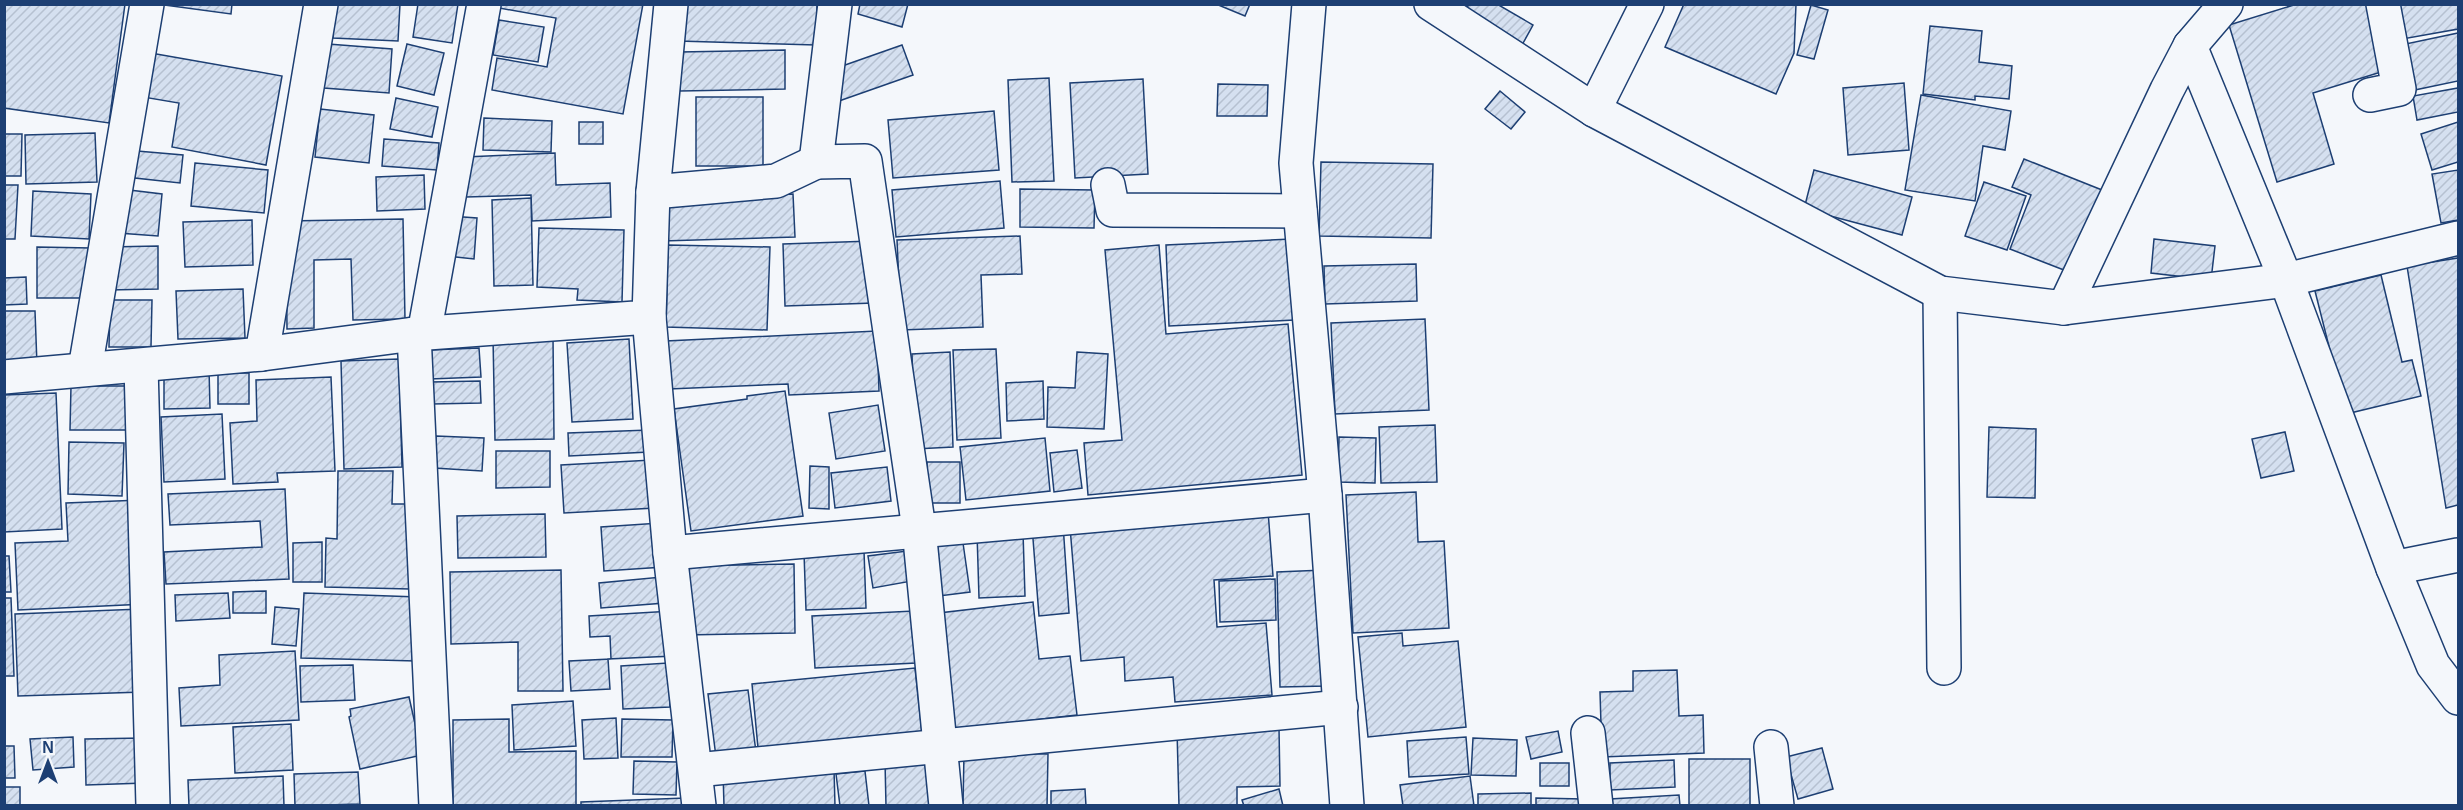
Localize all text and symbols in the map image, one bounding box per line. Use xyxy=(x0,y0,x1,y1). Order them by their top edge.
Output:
north arrow xyxy=(18,732,78,792)
text: N xyxy=(42,739,54,756)

